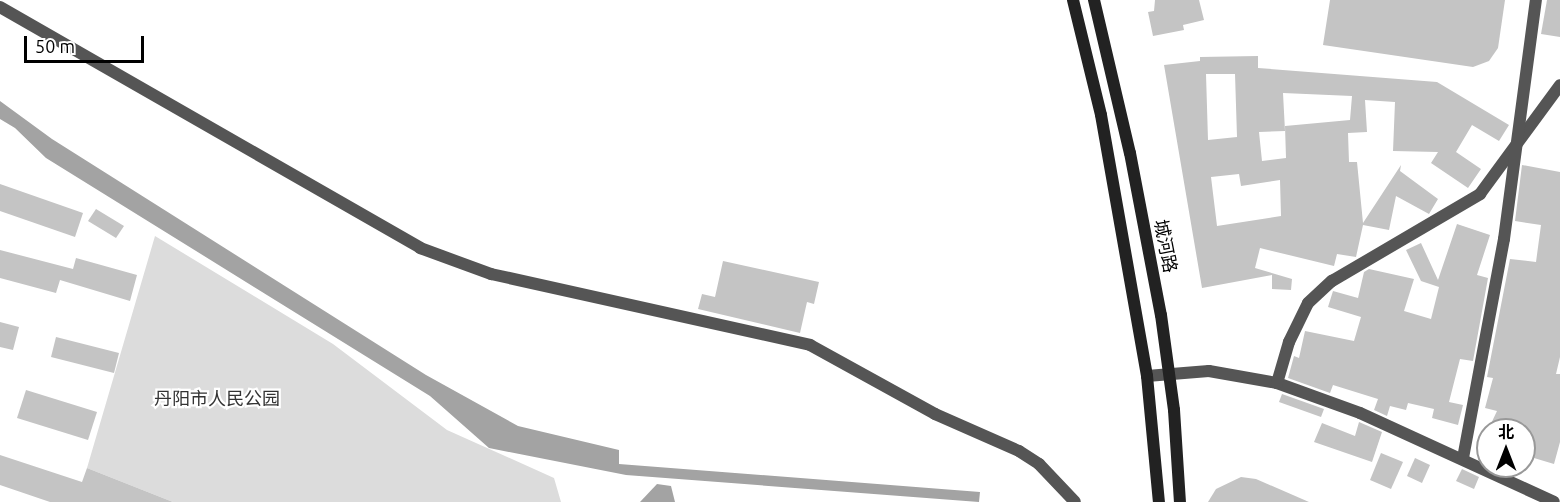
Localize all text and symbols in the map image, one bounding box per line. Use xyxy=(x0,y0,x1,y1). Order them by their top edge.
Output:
scale bar xyxy=(27,24,147,62)
text: 50 m xyxy=(35,36,75,56)
street label: 城河路 xyxy=(1150,217,1182,275)
park label: 丹阳市人民公园 xyxy=(154,387,280,409)
north arrow xyxy=(1476,418,1536,478)
text: 北 xyxy=(1498,423,1514,441)

